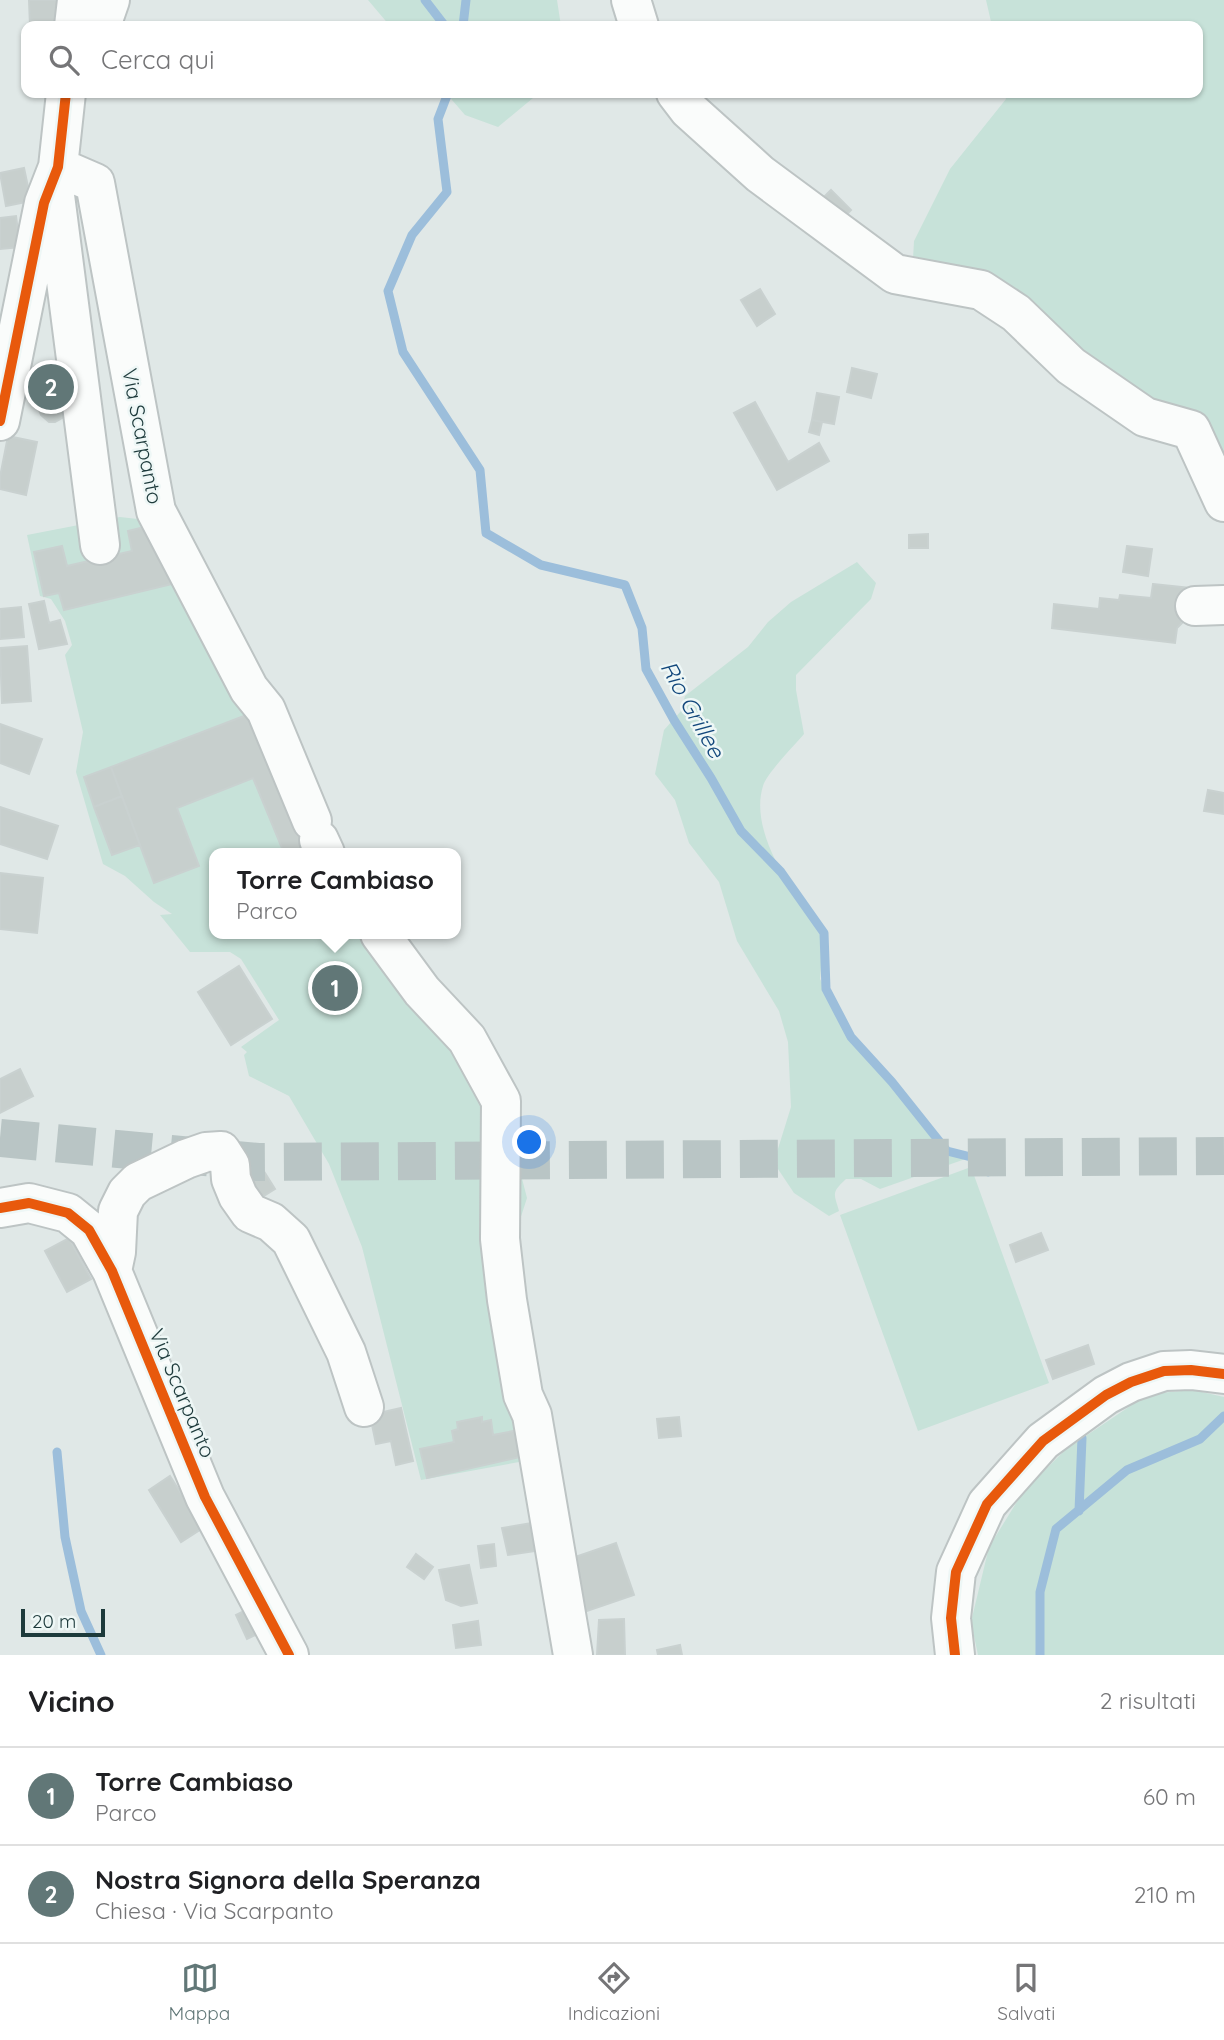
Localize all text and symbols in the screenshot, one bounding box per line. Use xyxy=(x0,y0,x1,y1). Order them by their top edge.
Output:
search box xyxy=(21,21,1203,98)
icon: search xyxy=(45,41,83,79)
text: Cerca qui xyxy=(101,43,215,76)
pin: 2 xyxy=(28,361,74,413)
street label: Via Scarpanto xyxy=(117,366,169,506)
water label: Rio Grillee xyxy=(654,655,732,764)
popup xyxy=(209,848,461,939)
text: Torre Cambiaso xyxy=(236,863,434,896)
text: Parco xyxy=(236,896,298,925)
pin: 1 xyxy=(312,962,358,1014)
your location xyxy=(512,1125,546,1159)
street label: Via Scarpanto xyxy=(144,1325,222,1461)
scale bar xyxy=(21,1606,105,1638)
text: 20 m xyxy=(32,1609,76,1633)
text: Vicino xyxy=(28,1682,115,1720)
text: 2 risultati xyxy=(1100,1686,1196,1715)
text: Torre Cambiaso xyxy=(95,1765,293,1798)
text: 1 xyxy=(47,1782,55,1811)
text: 60 m xyxy=(1143,1782,1196,1811)
text: Parco xyxy=(95,1798,157,1827)
text: Nostra Signora della Speranza xyxy=(95,1863,481,1896)
text: 2 xyxy=(44,1880,58,1909)
text: 210 m xyxy=(1134,1880,1196,1909)
text: Chiesa · Via Scarpanto xyxy=(95,1896,334,1925)
tab: Mappa xyxy=(169,1959,230,2025)
tab: Indicazioni xyxy=(568,1959,660,2025)
tab: Salvati xyxy=(997,1959,1055,2025)

